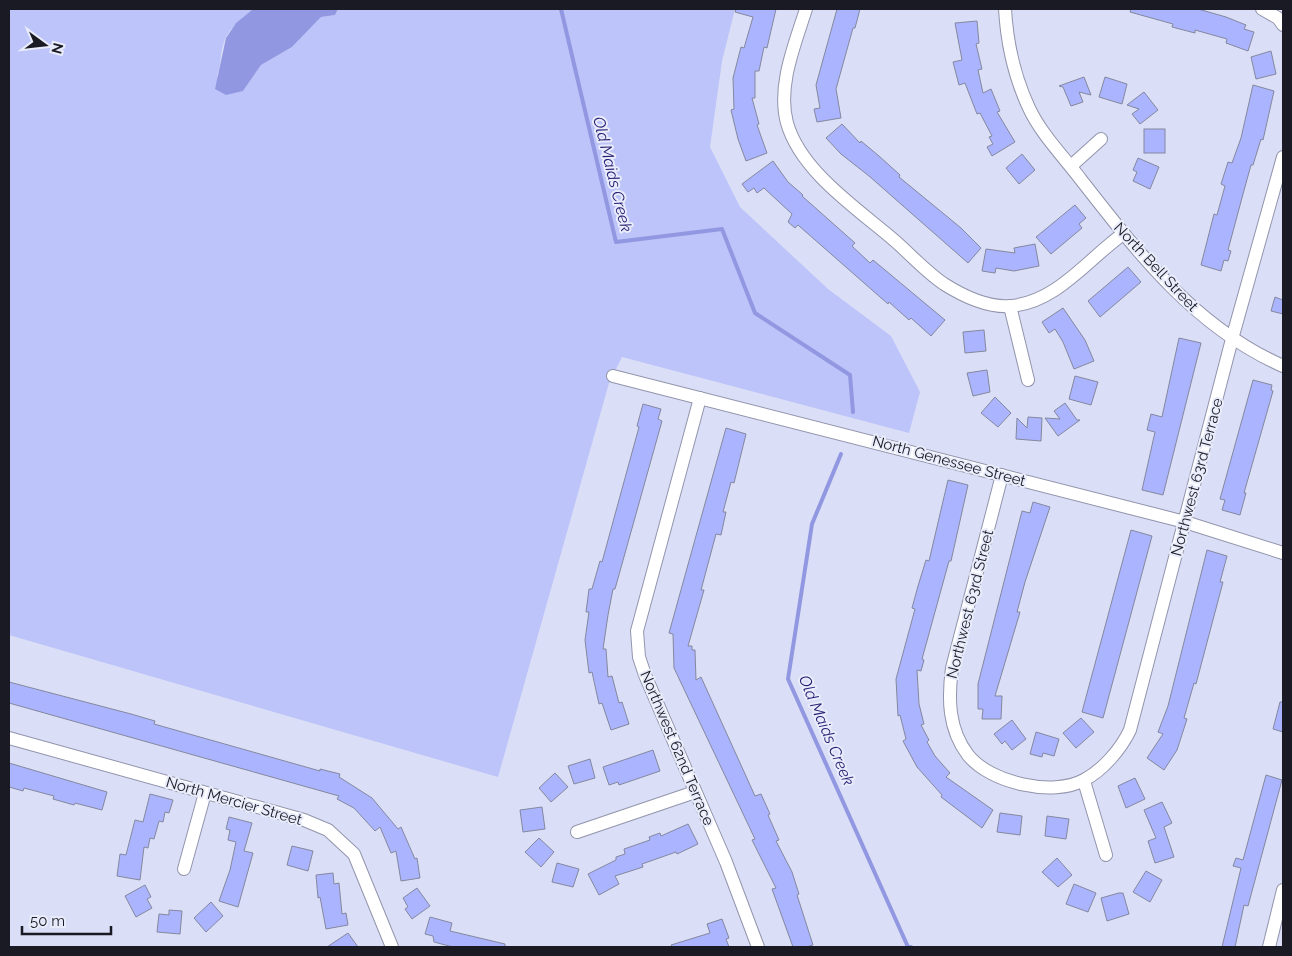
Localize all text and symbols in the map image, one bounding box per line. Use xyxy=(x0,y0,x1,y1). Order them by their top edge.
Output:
north arrow xyxy=(20,20,70,70)
text: N xyxy=(48,41,67,56)
water label: Old Maids Creek xyxy=(589,115,636,234)
street label: North Bell Street xyxy=(1110,219,1202,315)
street label: Northwest 63rd Terrace xyxy=(1167,396,1227,558)
street label: North Genessee Street xyxy=(870,432,1028,490)
street label: Northwest 63rd Street xyxy=(943,528,997,680)
street label: Northwest 62nd Terrace xyxy=(636,668,718,828)
water label: Old Maids Creek xyxy=(795,672,859,789)
street label: North Mercier Street xyxy=(164,773,304,829)
scale bar xyxy=(22,904,111,936)
text: 50 m xyxy=(30,912,65,930)

